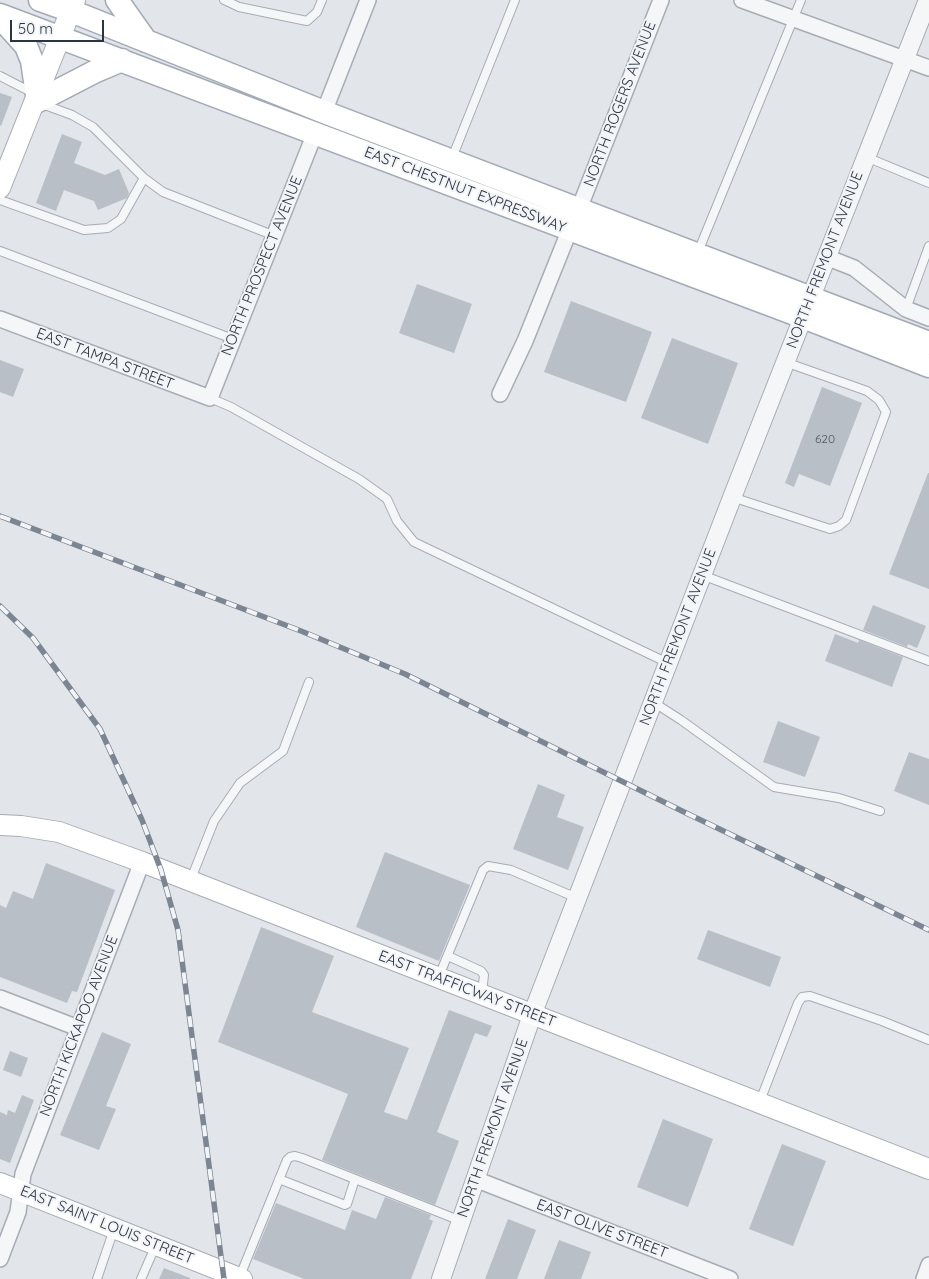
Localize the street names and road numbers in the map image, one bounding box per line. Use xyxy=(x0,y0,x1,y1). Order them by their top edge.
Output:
street label: NORTH ROGERS AVENUE xyxy=(580,19,660,189)
street label: EAST CHESTNUT EXPRESSWAY xyxy=(362,143,568,237)
street label: NORTH FREMONT AVENUE xyxy=(783,169,867,351)
street label: NORTH PROSPECT AVENUE xyxy=(218,173,306,359)
street label: EAST TAMPA STREET xyxy=(34,324,176,394)
street label: NORTH FREMONT AVENUE xyxy=(636,546,720,728)
street label: NORTH KICKAPOO AVENUE xyxy=(36,933,122,1119)
street label: EAST TRAFFICWAY STREET xyxy=(376,947,558,1031)
street label: NORTH FREMONT AVENUE xyxy=(454,1036,532,1220)
street label: EAST SAINT LOUIS STREET xyxy=(18,1182,196,1268)
street label: EAST OLIVE STREET xyxy=(534,1196,670,1262)

